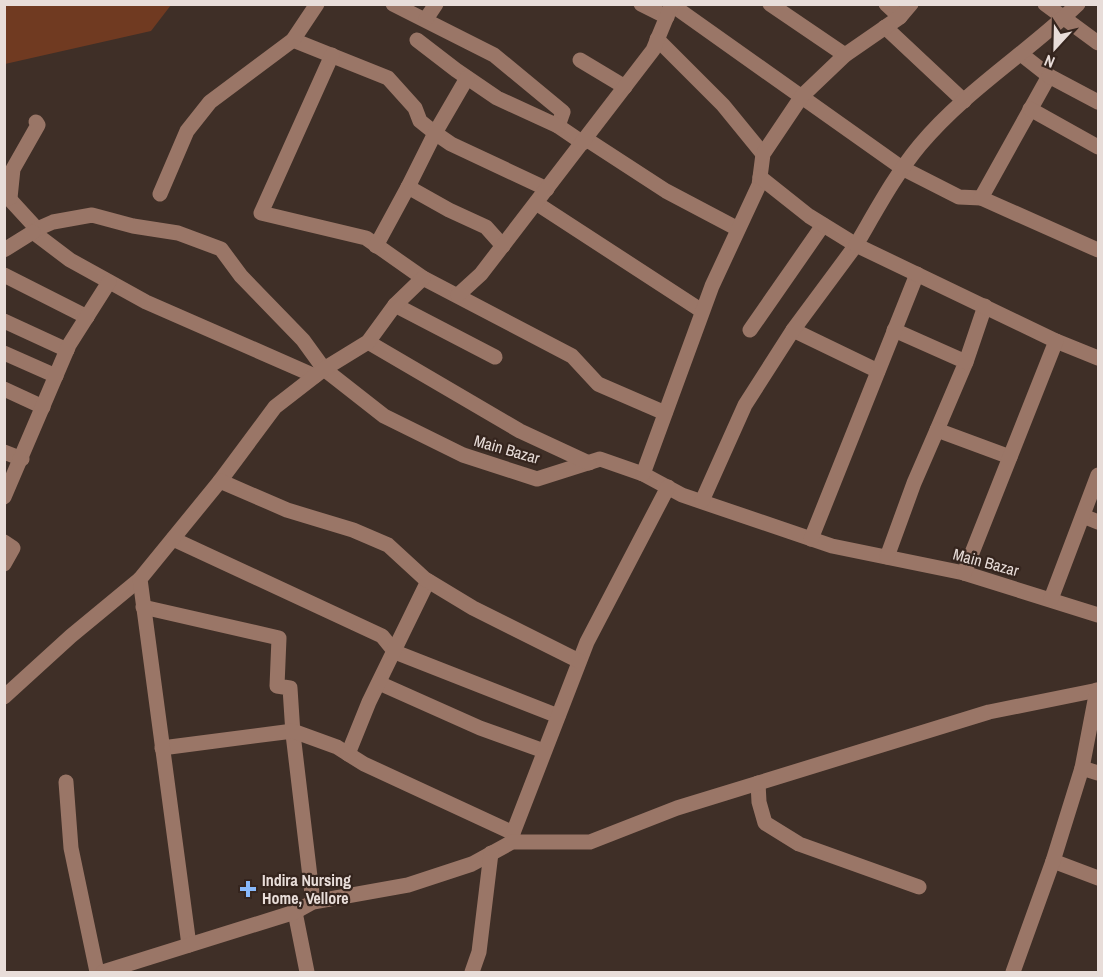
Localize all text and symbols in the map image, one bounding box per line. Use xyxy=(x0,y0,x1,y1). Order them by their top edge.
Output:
north arrow xyxy=(1025,18,1085,78)
text: N xyxy=(1041,50,1058,74)
street label: Main Bazar xyxy=(472,429,543,469)
street label: Main Bazar xyxy=(951,543,1022,581)
place label: Indira Nursing Home, Vellore xyxy=(262,869,351,909)
marker: Indira Nursing Home, Vellore xyxy=(239,880,257,898)

